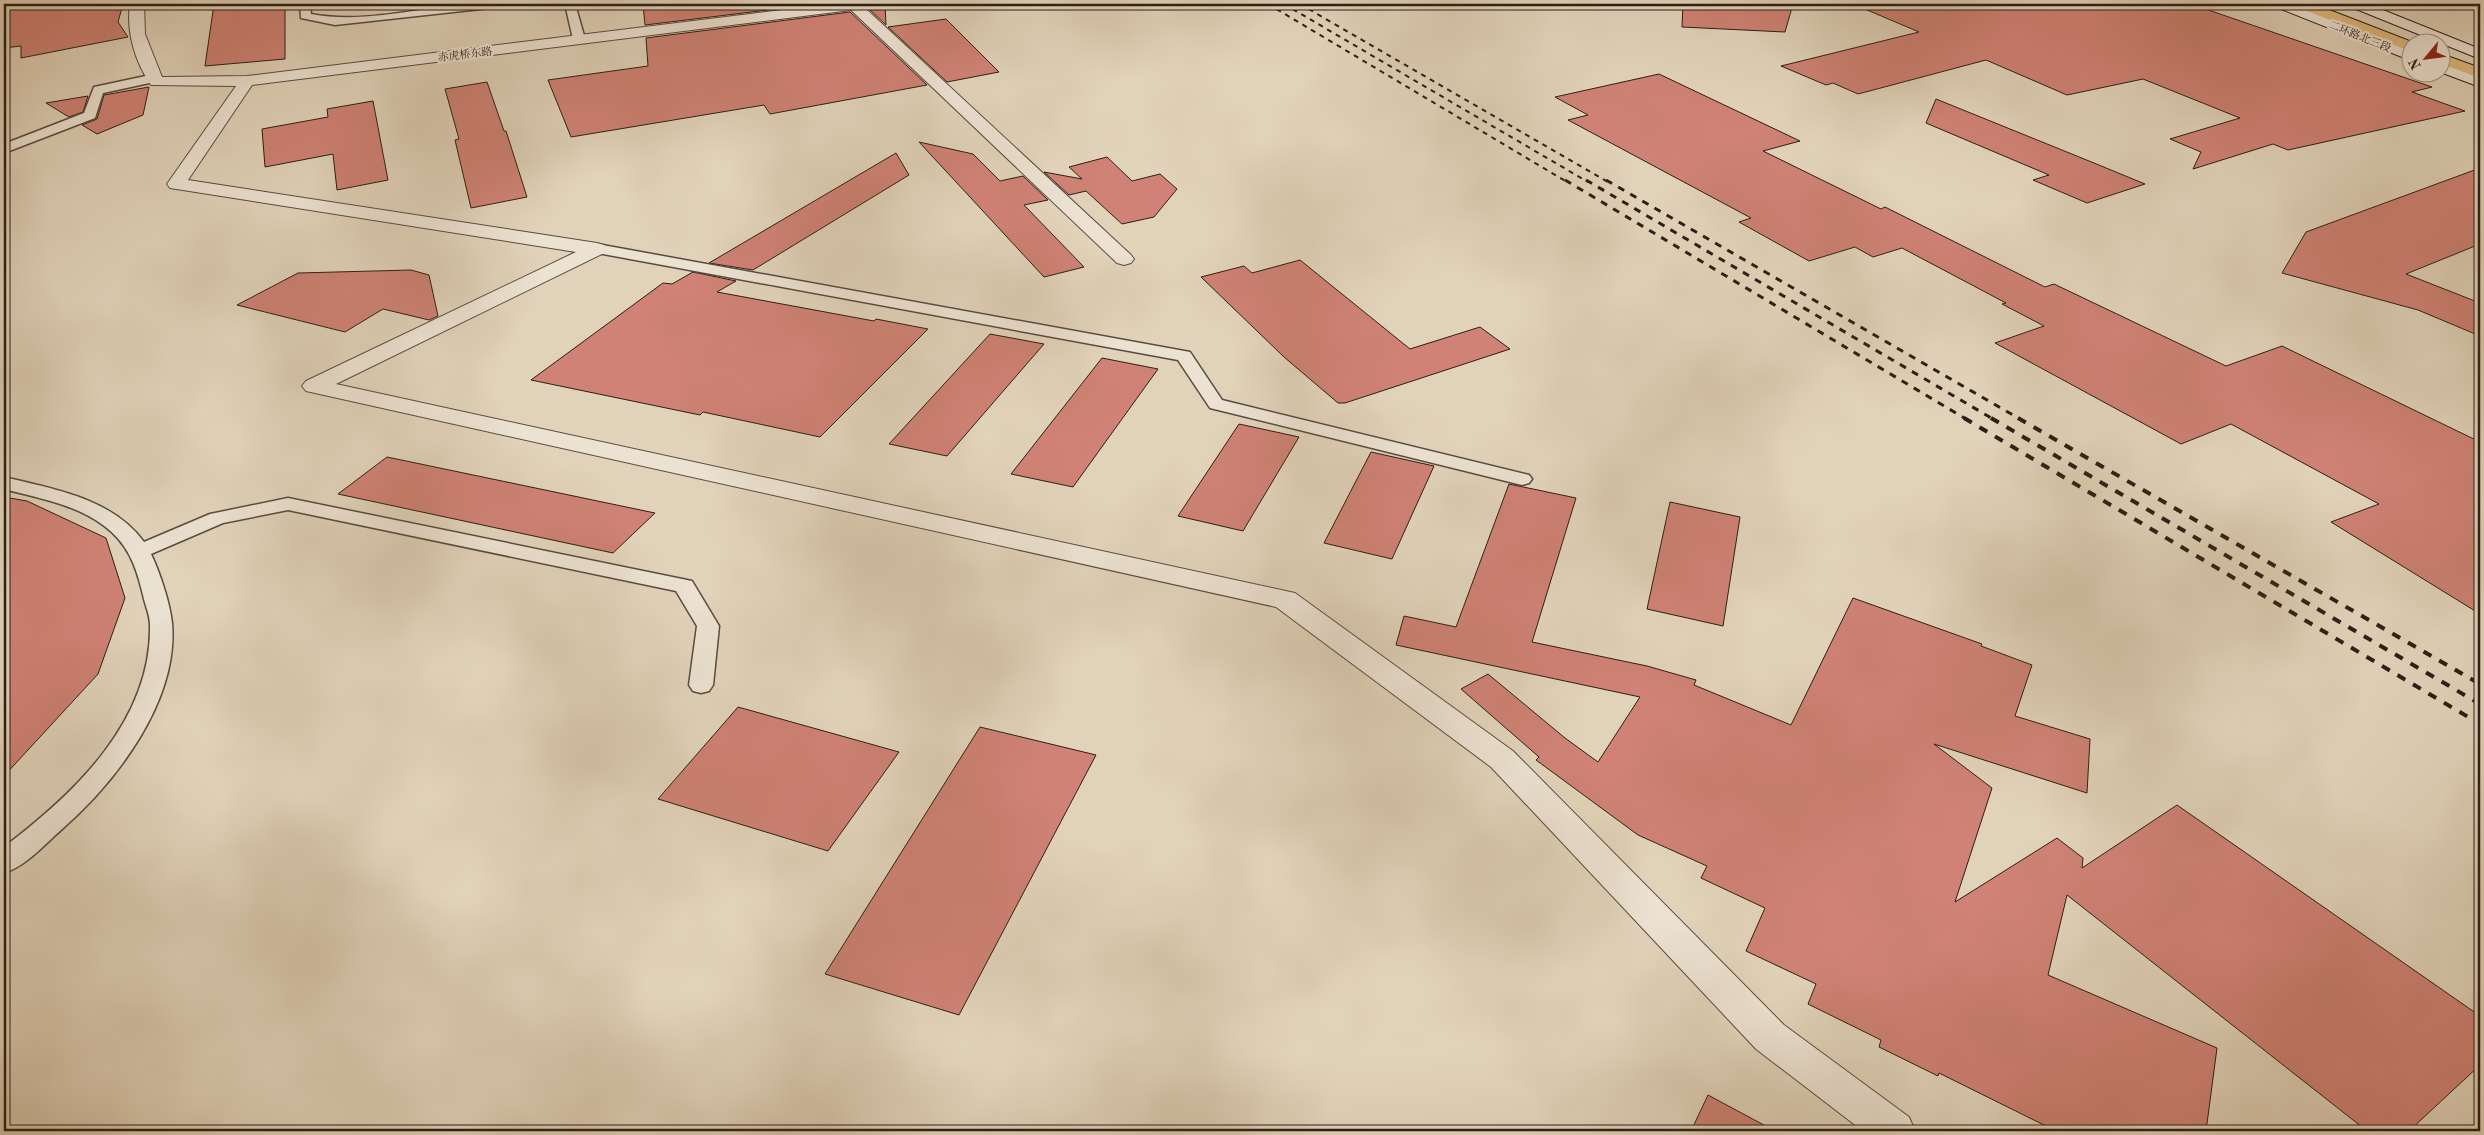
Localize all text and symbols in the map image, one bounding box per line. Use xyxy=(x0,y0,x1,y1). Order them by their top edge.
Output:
street label: 二环路北三段 xyxy=(2327,18,2393,55)
north arrow xyxy=(2402,32,2452,82)
street label: 赤虎桥东路 xyxy=(437,45,493,64)
text: N xyxy=(2407,55,2424,72)

